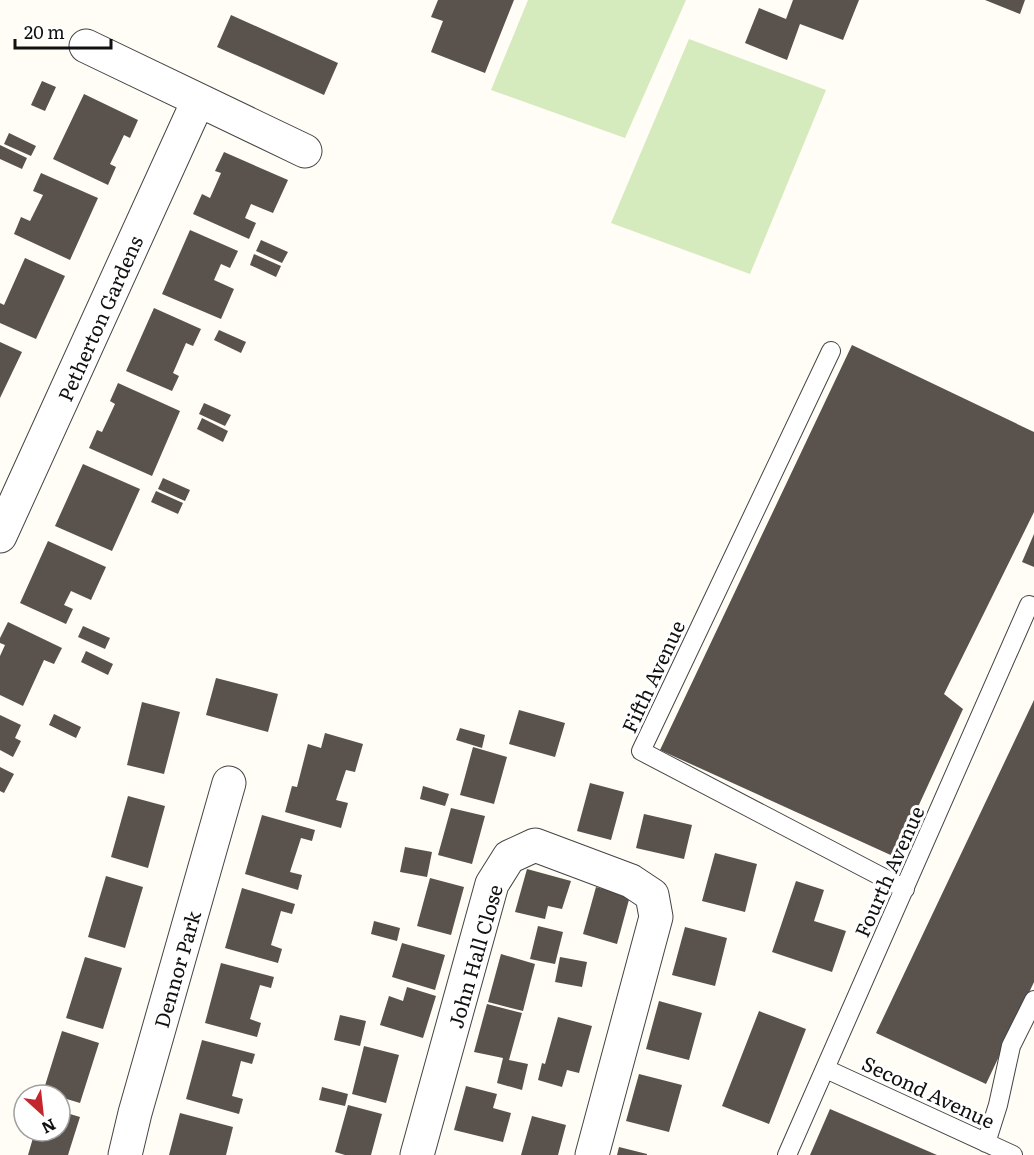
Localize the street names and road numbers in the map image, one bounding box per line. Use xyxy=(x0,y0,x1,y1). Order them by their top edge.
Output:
street label: Petherton Gardens xyxy=(49,230,149,406)
street label: Fifth Avenue xyxy=(613,615,691,737)
street label: Fourth Avenue xyxy=(846,801,930,941)
street label: John Hall Close xyxy=(439,881,509,1031)
street label: Dennor Park xyxy=(145,906,207,1031)
street label: Second Avenue xyxy=(858,1047,1000,1135)

